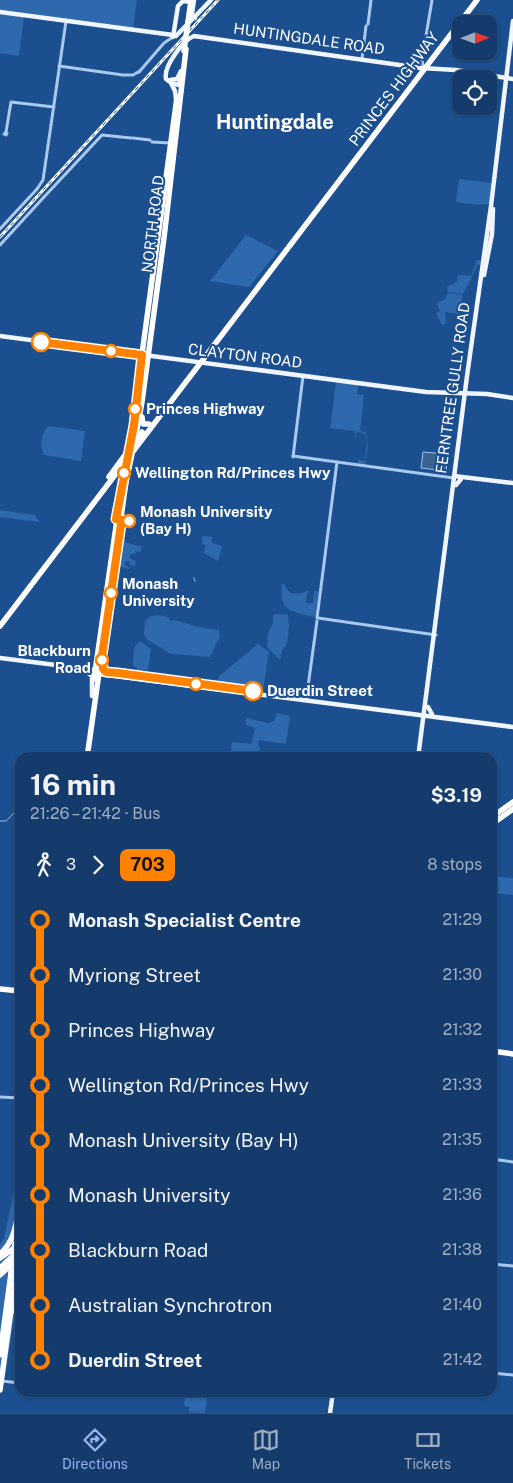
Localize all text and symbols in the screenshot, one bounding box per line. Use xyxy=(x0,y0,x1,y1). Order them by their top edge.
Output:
north arrow xyxy=(452,15,498,60)
map controls xyxy=(452,15,497,115)
street label: HUNTINGDALE ROAD xyxy=(232,19,386,58)
street label: PRINCES HIGHWAY xyxy=(345,28,442,149)
button: locate xyxy=(452,70,497,115)
district label: Huntingdale xyxy=(216,110,334,134)
street label: NORTH ROAD xyxy=(138,174,167,274)
street label: FERNTREE GULLY ROAD xyxy=(432,301,473,475)
unlabelled marker xyxy=(31,332,51,352)
street label: CLAYTON ROAD xyxy=(187,340,303,371)
unlabelled marker xyxy=(104,344,118,358)
place label: Princes Highway xyxy=(146,400,265,417)
marker: Princes Highway xyxy=(128,402,142,416)
place label: Wellington Rd/Princes Hwy xyxy=(135,464,331,481)
marker: Wellington Rd/Princes Hwy xyxy=(117,466,131,480)
place label: Monash University (Bay H) xyxy=(140,503,273,537)
marker: Monash University (Bay H) xyxy=(122,514,136,528)
place label: Monash University xyxy=(122,575,195,609)
marker: Monash University xyxy=(104,586,118,600)
place label: Blackburn Road xyxy=(17,642,91,676)
marker: Blackburn Road xyxy=(95,653,109,667)
unlabelled marker xyxy=(189,677,203,691)
marker: Duerdin Street xyxy=(243,681,263,701)
place label: Duerdin Street xyxy=(267,682,373,699)
text: 16 min xyxy=(30,768,116,801)
text: $3.19 xyxy=(431,784,482,806)
text: 21:26 – 21:42 · Bus xyxy=(30,804,160,823)
icon: walk xyxy=(30,851,58,879)
icon: forward xyxy=(84,851,112,879)
text: 703 xyxy=(130,854,165,875)
text: 3 xyxy=(66,855,76,874)
text: 8 stops xyxy=(427,855,482,874)
text: Monash Specialist Centre xyxy=(68,909,301,931)
text: 21:29 xyxy=(442,910,482,929)
text: Myriong Street xyxy=(68,964,201,986)
text: 21:30 xyxy=(443,965,482,984)
text: Princes Highway xyxy=(68,1019,215,1041)
text: 21:32 xyxy=(443,1020,482,1039)
text: Wellington Rd/Princes Hwy xyxy=(68,1074,309,1096)
text: 21:33 xyxy=(442,1075,482,1094)
text: Monash University (Bay H) xyxy=(68,1129,299,1151)
text: 21:35 xyxy=(442,1130,482,1149)
text: Monash University xyxy=(68,1184,230,1206)
text: 21:36 xyxy=(442,1185,482,1204)
text: Blackburn Road xyxy=(68,1239,208,1261)
text: 21:38 xyxy=(442,1240,482,1259)
text: Australian Synchrotron xyxy=(68,1294,272,1316)
text: 21:40 xyxy=(443,1295,482,1314)
text: Duerdin Street xyxy=(68,1349,202,1371)
text: 21:42 xyxy=(443,1350,482,1369)
tab: Directions xyxy=(62,1426,128,1472)
tab: Map xyxy=(252,1426,280,1472)
tab: Tickets xyxy=(404,1426,451,1472)

